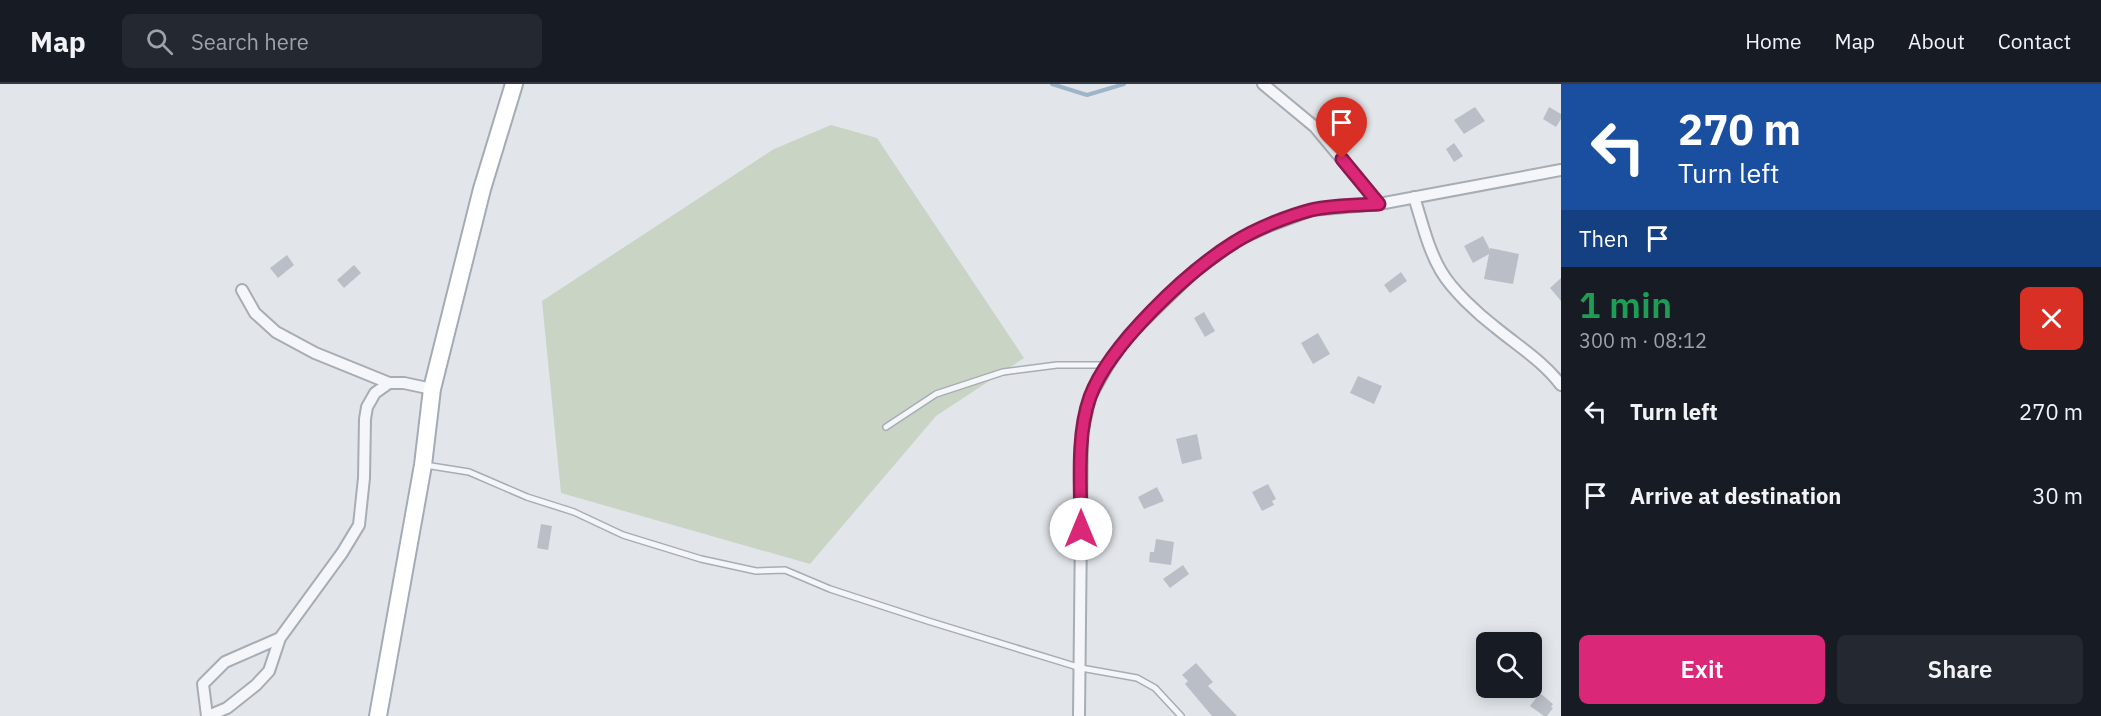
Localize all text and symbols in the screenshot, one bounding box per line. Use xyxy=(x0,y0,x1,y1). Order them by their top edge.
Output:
search box xyxy=(122,14,542,68)
text: Map xyxy=(30,23,86,60)
icon: search xyxy=(143,25,176,58)
text: Search here xyxy=(191,27,309,56)
text: Home xyxy=(1745,27,1802,55)
text: Map xyxy=(1835,27,1875,55)
text: About xyxy=(1908,27,1965,55)
text: Contact xyxy=(1998,27,2071,55)
pin xyxy=(1316,97,1367,159)
text: 270 m xyxy=(1678,102,1801,157)
icon: arrive xyxy=(1325,106,1358,139)
icon: left xyxy=(1579,108,1657,186)
text: Turn left xyxy=(1678,155,1779,190)
icon: arrive xyxy=(1641,222,1674,255)
text: Then xyxy=(1579,224,1629,253)
text: 1 min xyxy=(1579,281,1672,328)
button: close xyxy=(2020,287,2083,350)
text: 300 m · 08:12 xyxy=(1579,327,1707,354)
icon: left xyxy=(1579,395,1612,428)
text: Turn left xyxy=(1630,397,1718,426)
text: 270 m xyxy=(2019,397,2083,426)
icon: arrive xyxy=(1579,479,1612,512)
text: Arrive at destination xyxy=(1630,481,1841,510)
text: 30 m xyxy=(2032,481,2083,510)
position arrow xyxy=(1049,497,1113,561)
map controls xyxy=(1476,632,1542,698)
button: search xyxy=(1476,632,1542,698)
button: Exit xyxy=(1579,635,1825,704)
button: Share xyxy=(1837,635,2083,704)

